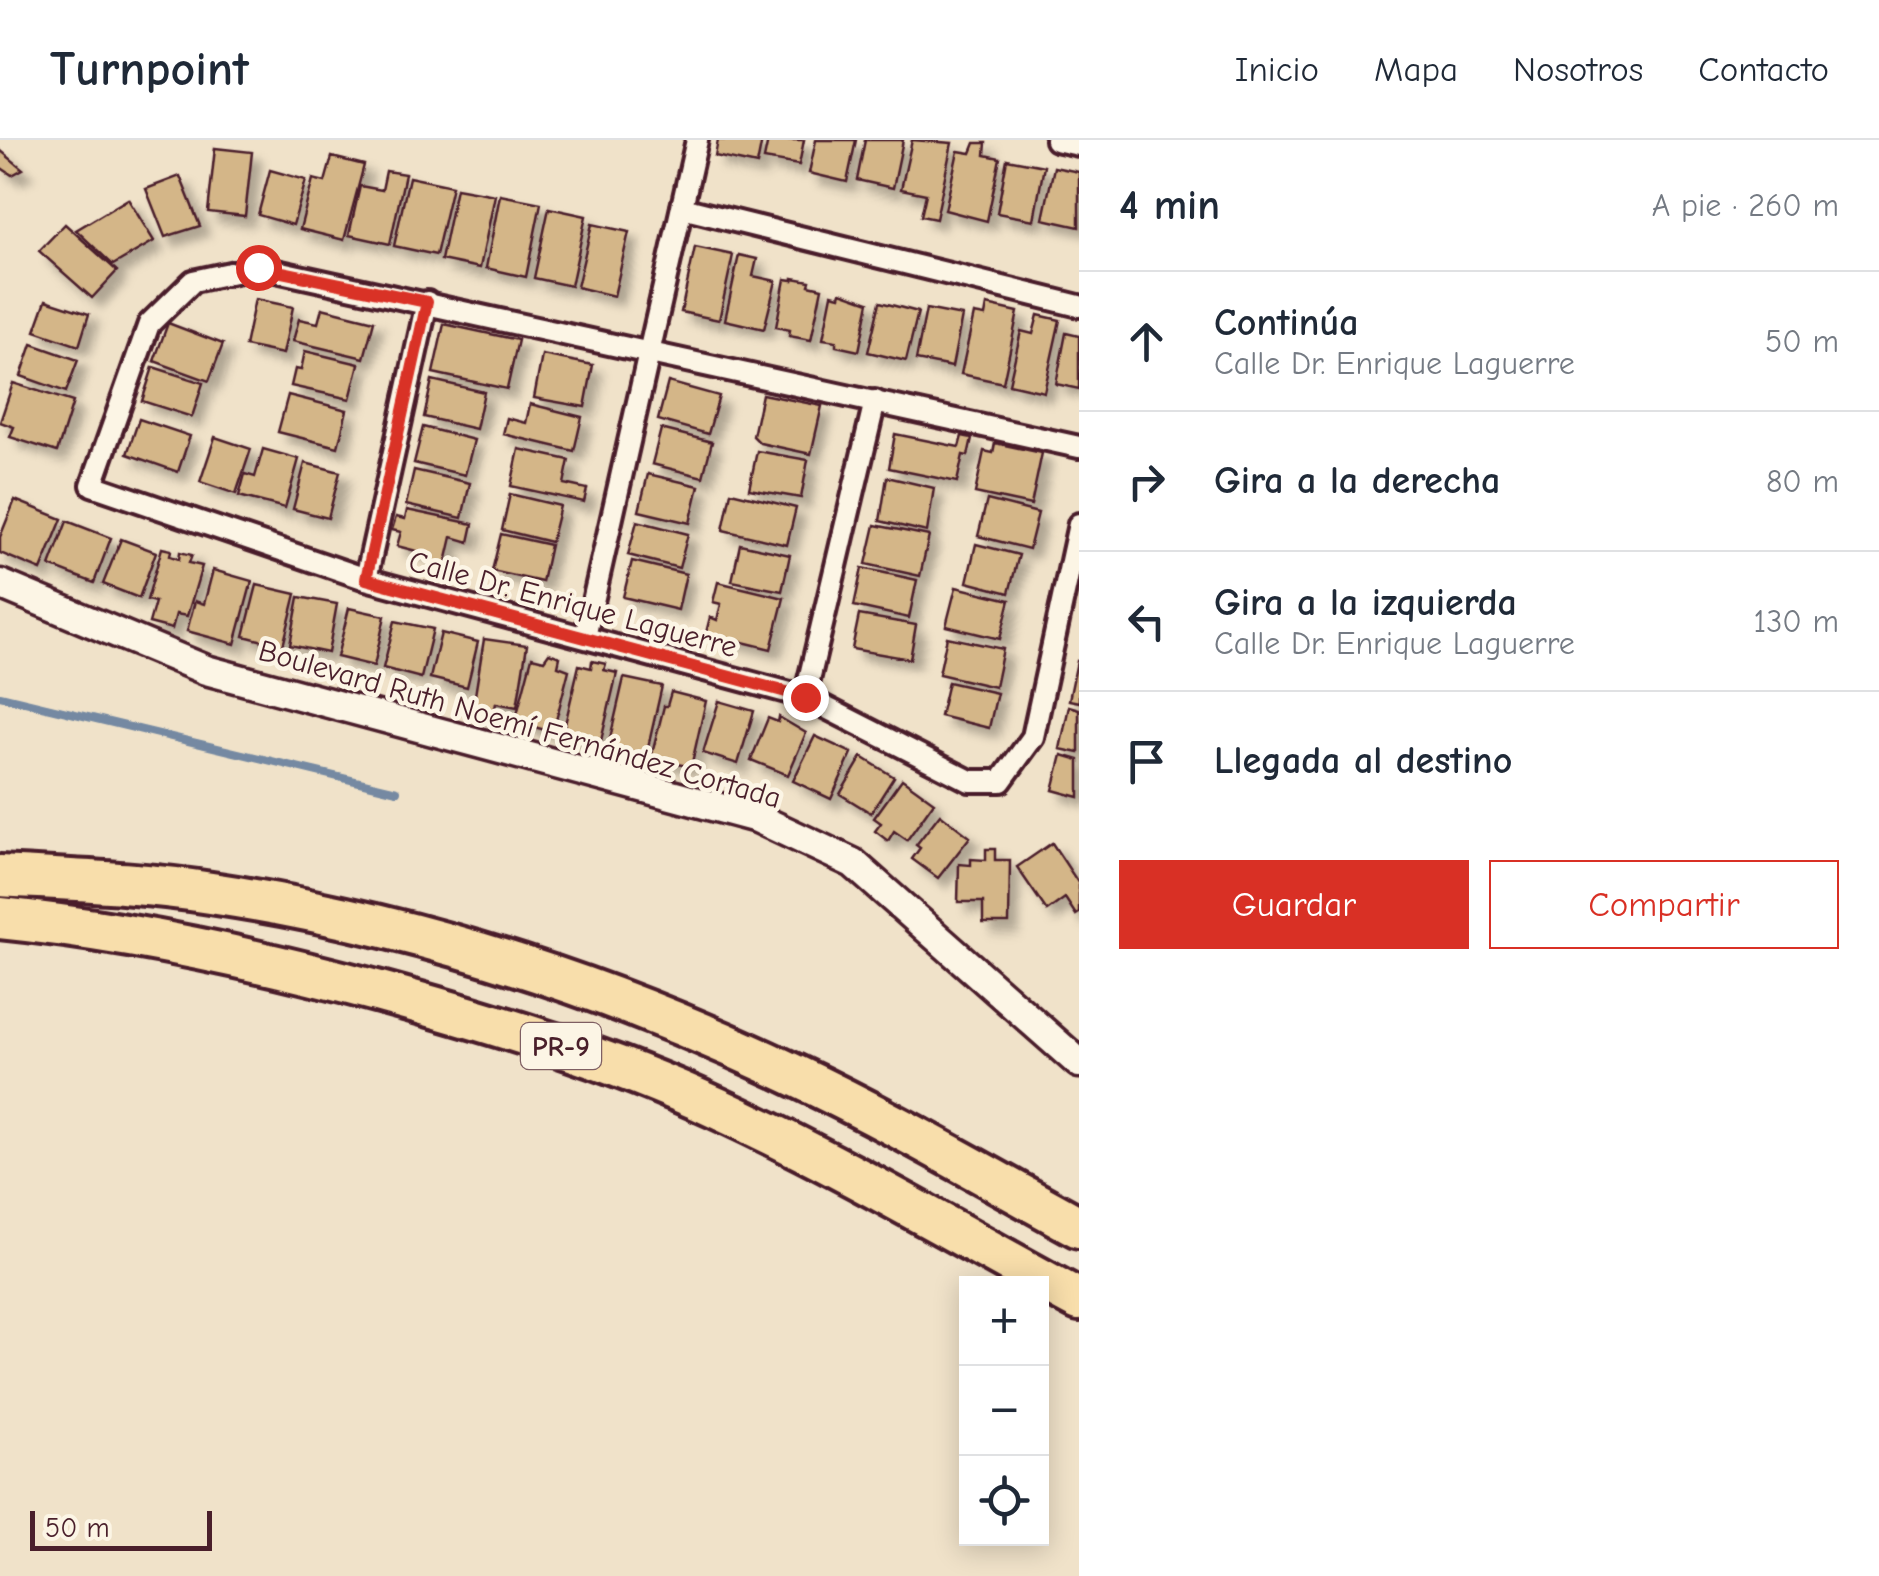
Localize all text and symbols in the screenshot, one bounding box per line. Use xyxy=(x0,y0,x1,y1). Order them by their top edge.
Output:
text: Turnpoint xyxy=(50,42,249,97)
text: Inicio xyxy=(1235,49,1319,90)
text: Mapa xyxy=(1374,49,1458,90)
text: Nosotros xyxy=(1513,49,1643,90)
text: Contacto xyxy=(1698,49,1829,90)
text: 4 min xyxy=(1119,181,1220,230)
text: A pie · 260 m xyxy=(1652,187,1839,224)
route start xyxy=(236,245,282,291)
text: Continúa xyxy=(1214,301,1358,345)
icon: ahead xyxy=(1119,314,1174,369)
text: 50 m xyxy=(1765,323,1839,360)
text: Calle Dr. Enrique Laguerre xyxy=(1214,345,1575,382)
icon: right xyxy=(1119,454,1174,509)
text: Gira a la derecha xyxy=(1214,459,1500,503)
text: 80 m xyxy=(1766,463,1839,500)
street label: Calle Dr. Enrique Laguerre xyxy=(405,544,741,665)
text: Gira a la izquierda xyxy=(1214,581,1517,625)
icon: left xyxy=(1119,594,1174,649)
text: 130 m xyxy=(1753,603,1839,640)
text: Calle Dr. Enrique Laguerre xyxy=(1214,625,1575,662)
street label: Boulevard Ruth Noemí Fernández Cortada xyxy=(255,633,785,816)
route end xyxy=(783,675,829,721)
icon: arrive xyxy=(1119,734,1174,789)
text: Llegada al destino xyxy=(1214,739,1512,783)
button: Guardar xyxy=(1119,860,1469,949)
button: Compartir xyxy=(1489,860,1839,949)
road number: PR-9 xyxy=(521,1023,601,1069)
map controls xyxy=(959,1276,1049,1546)
button: + xyxy=(959,1276,1049,1366)
button: − xyxy=(959,1366,1049,1456)
button: locate xyxy=(959,1456,1049,1546)
scale bar xyxy=(30,1506,212,1550)
text: 50 m xyxy=(45,1512,110,1544)

